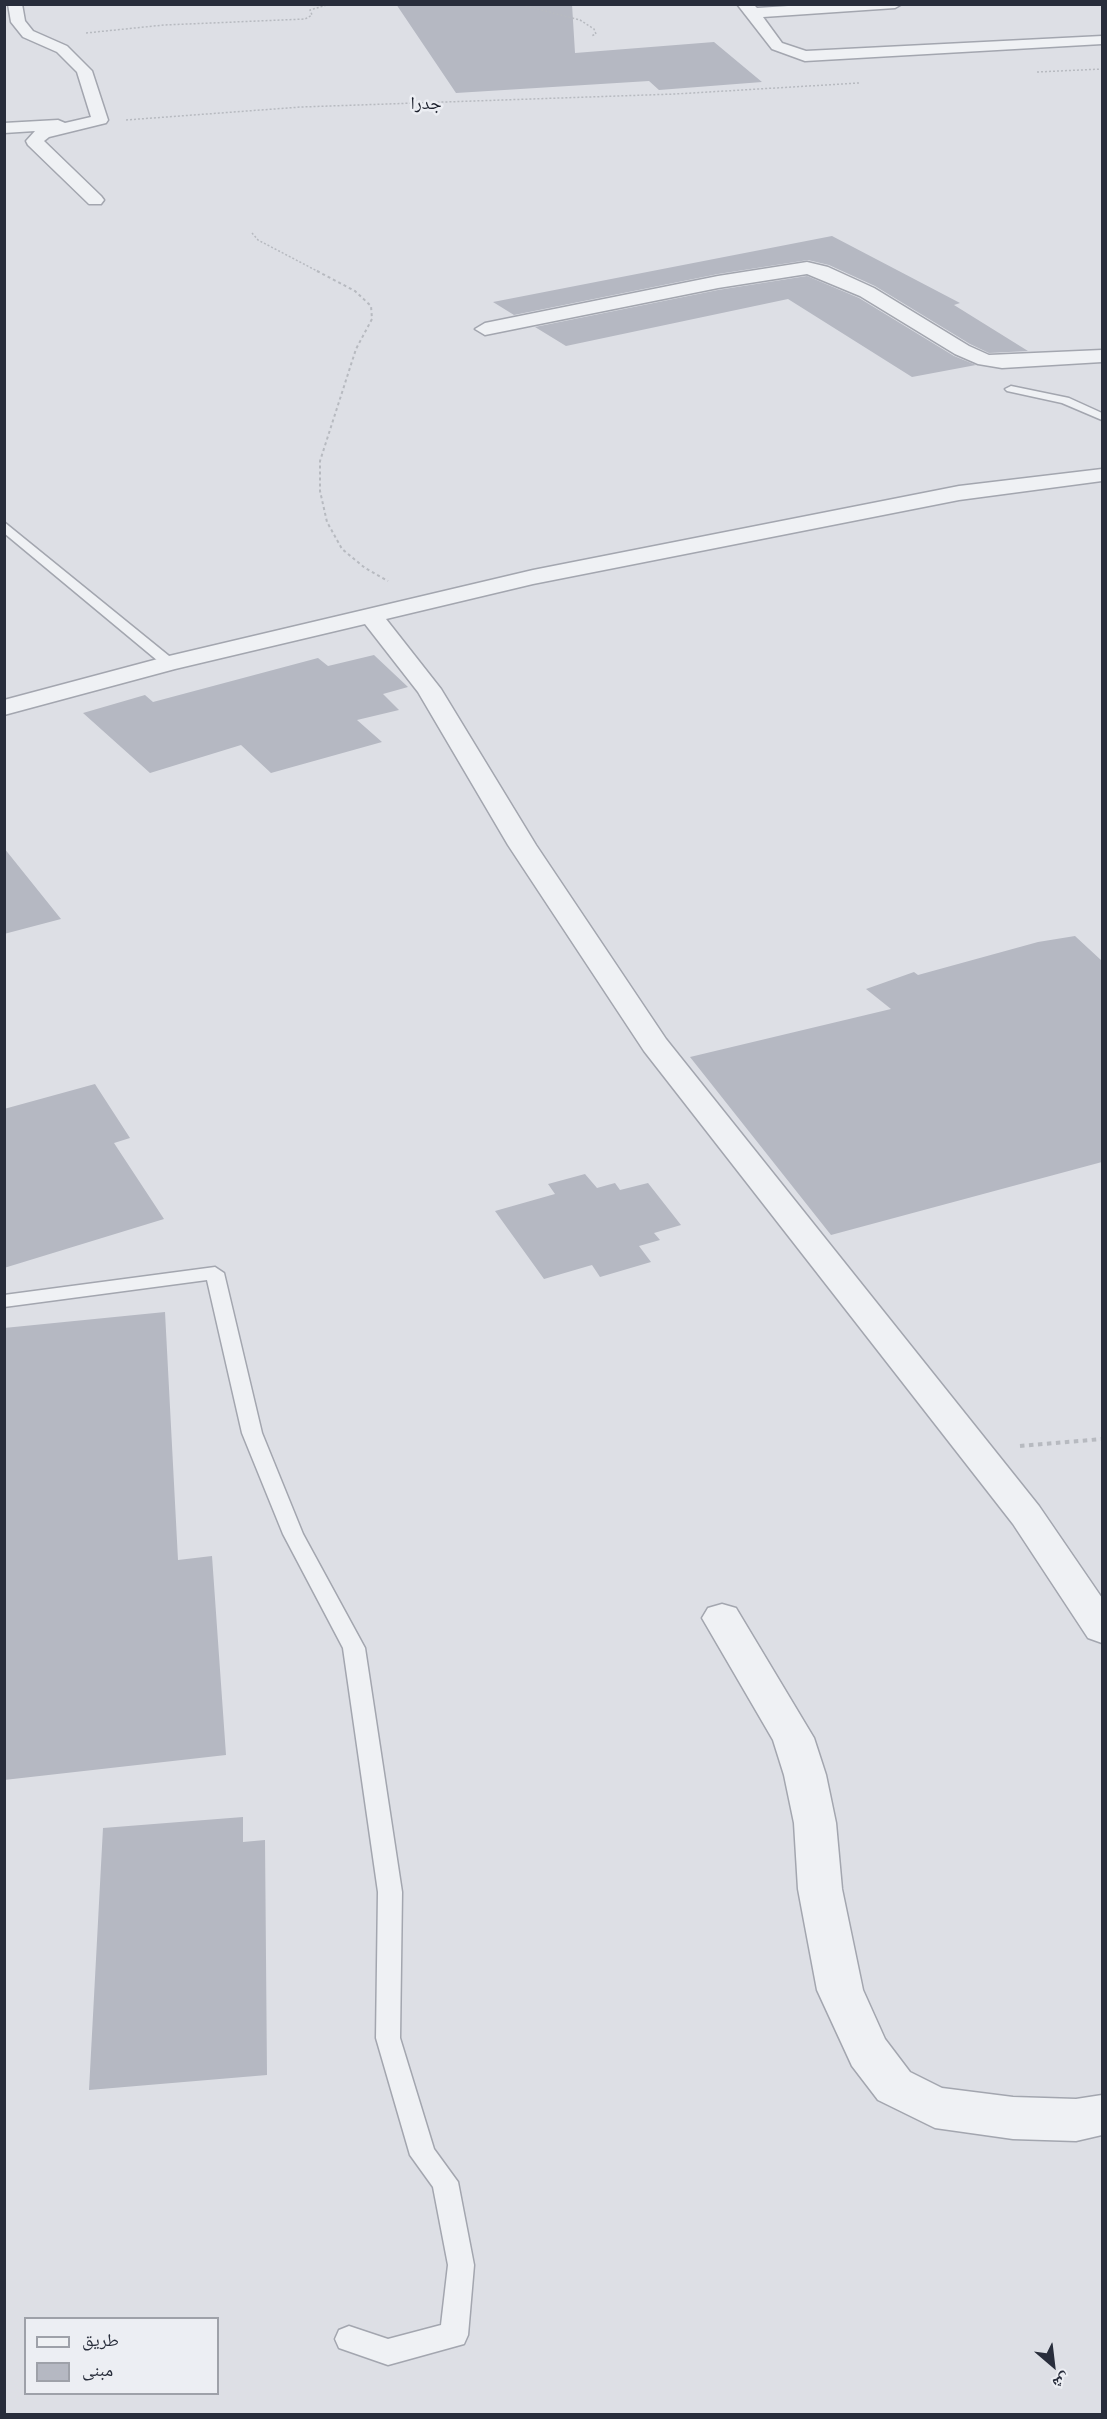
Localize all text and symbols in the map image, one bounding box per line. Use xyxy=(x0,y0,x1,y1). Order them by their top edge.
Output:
district label: جدرا xyxy=(410,93,442,115)
legend xyxy=(24,2317,219,2395)
text: طريق xyxy=(82,2332,119,2350)
north arrow xyxy=(1023,2335,1083,2395)
text: مبنى xyxy=(82,2362,113,2380)
text: ش xyxy=(1050,2370,1073,2392)

